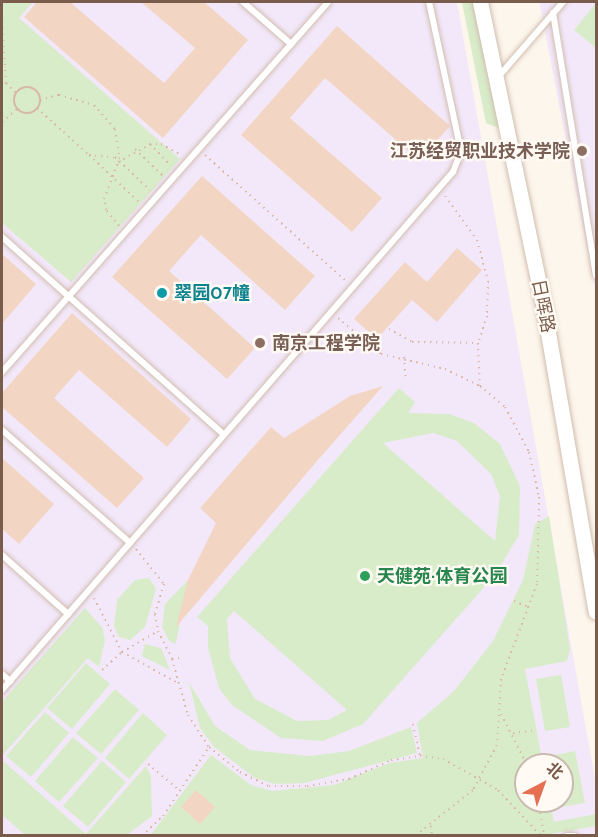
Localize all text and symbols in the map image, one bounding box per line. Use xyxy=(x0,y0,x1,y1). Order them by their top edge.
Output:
place label: 江苏经贸职业技术学院 xyxy=(390,140,570,162)
marker: 江苏经贸职业技术学院 xyxy=(575,144,589,158)
street label: 日晖路 xyxy=(527,277,559,335)
place label: 翠园07幢 xyxy=(174,282,250,304)
marker: 翠园07幢 xyxy=(155,286,169,300)
place label: 南京工程学院 xyxy=(272,332,380,354)
marker: 南京工程学院 xyxy=(253,336,267,350)
place label: 天健苑·体育公园 xyxy=(377,565,507,587)
marker: 天健苑·体育公园 xyxy=(358,569,372,583)
north arrow xyxy=(514,753,574,813)
text: 北 xyxy=(543,758,567,783)

